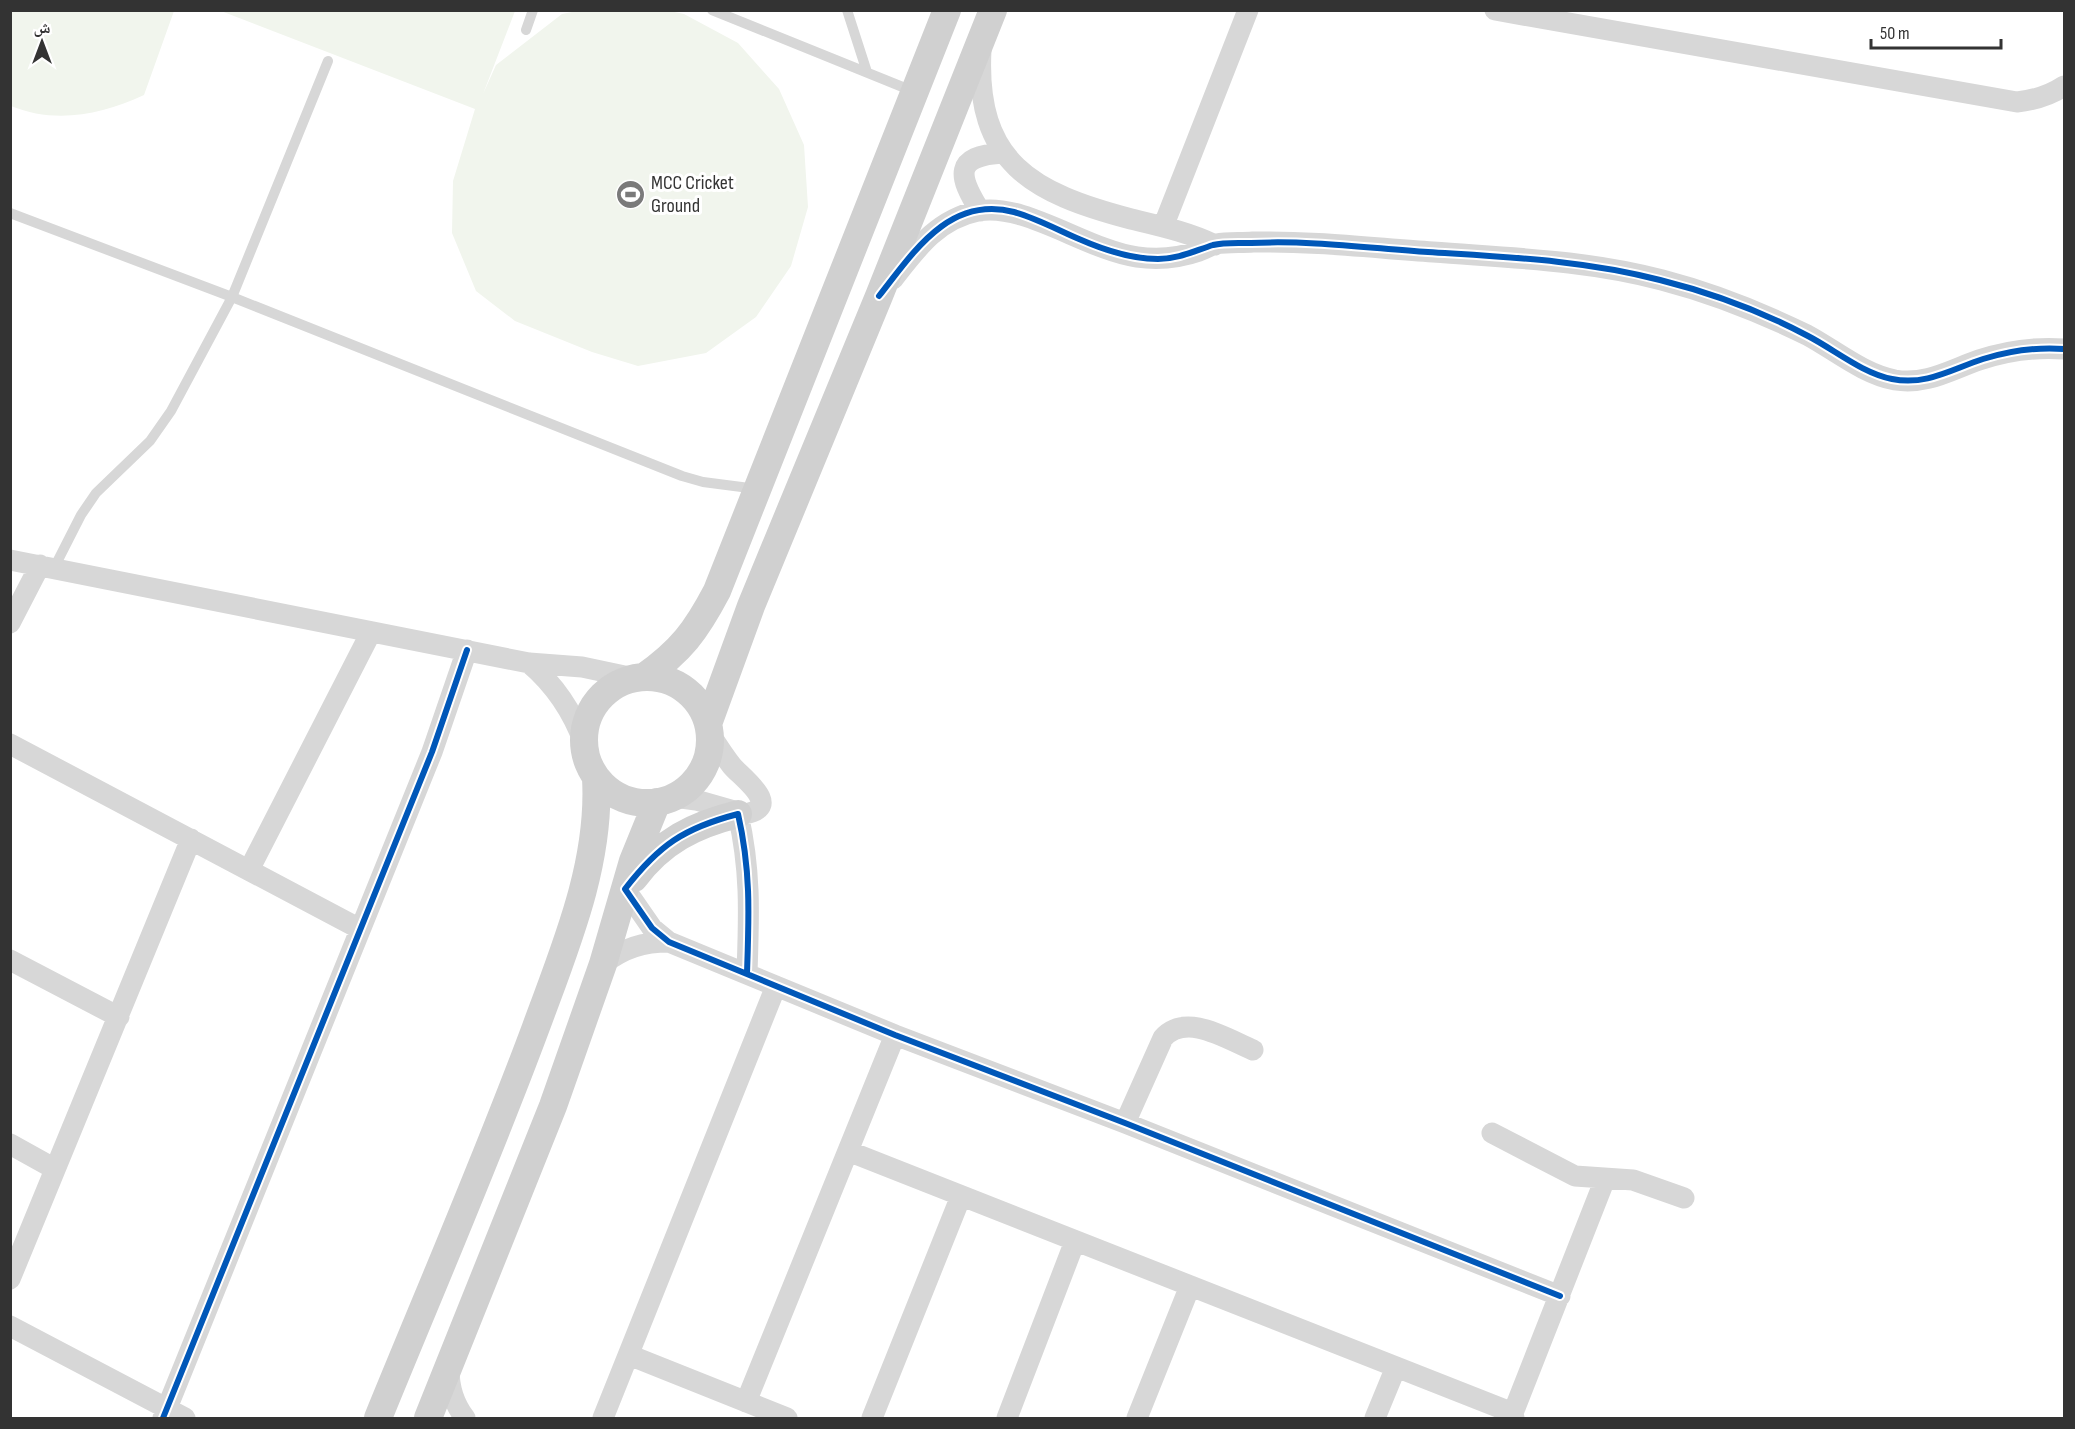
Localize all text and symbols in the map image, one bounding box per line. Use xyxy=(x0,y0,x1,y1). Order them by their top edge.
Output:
north arrow xyxy=(12,12,72,72)
scale bar xyxy=(1871,12,2002,50)
text: ش xyxy=(34,19,51,38)
text: 50 m xyxy=(1880,23,1910,44)
place label: MCC Cricket Ground xyxy=(651,171,734,218)
sports icon: MCC Cricket Ground xyxy=(614,178,646,210)

